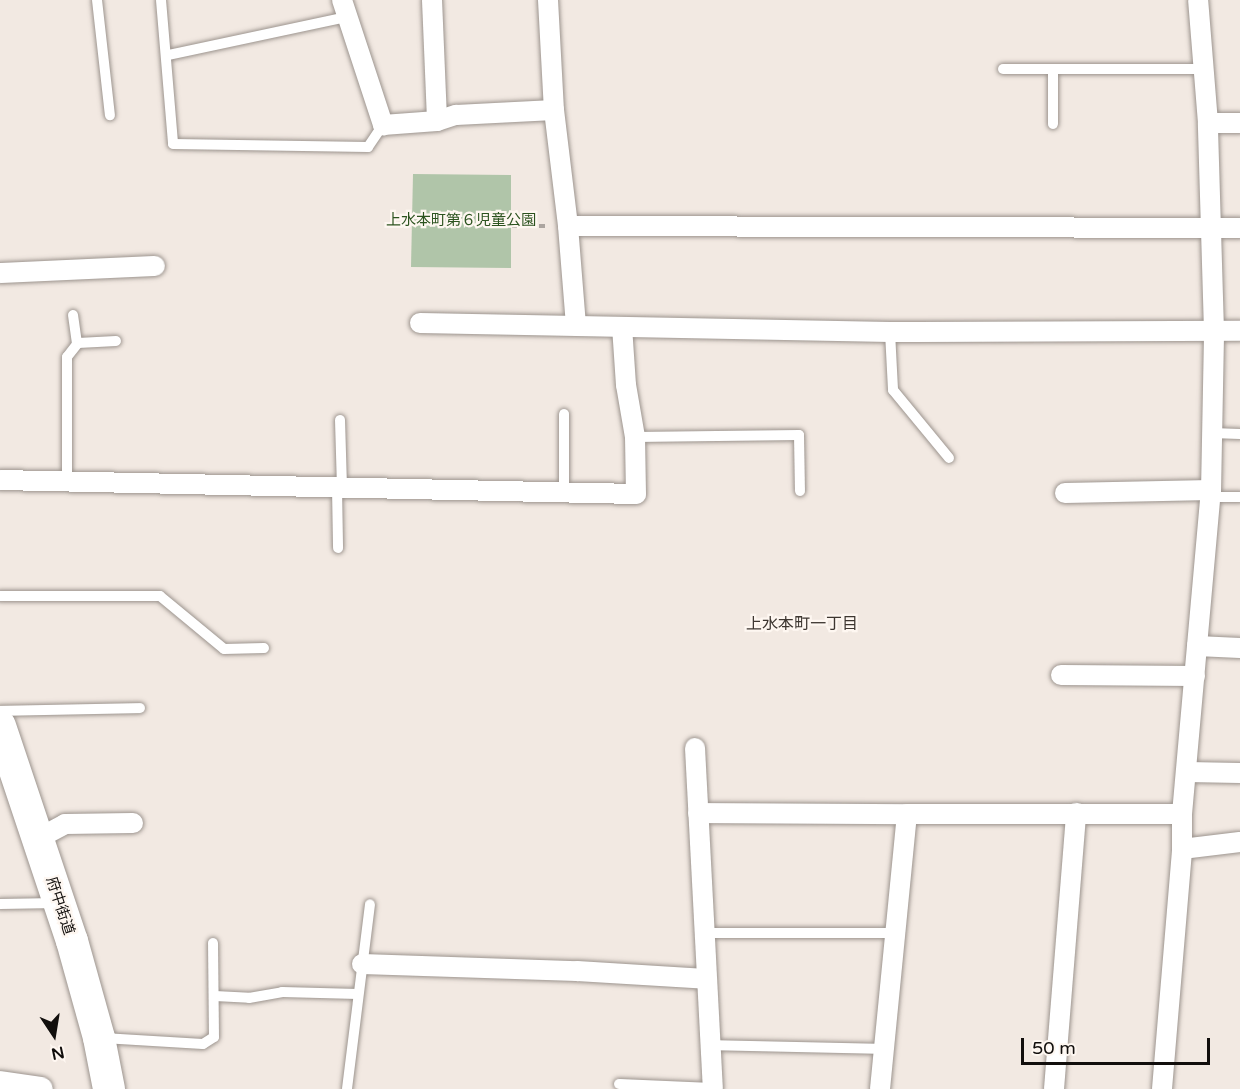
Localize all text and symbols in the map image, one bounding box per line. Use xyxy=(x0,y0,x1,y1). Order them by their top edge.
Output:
park label: 上水本町第６児童公園 xyxy=(386,212,536,230)
district label: 上水本町一丁目 xyxy=(746,614,858,634)
street label: 府中街道 xyxy=(42,875,78,937)
north arrow xyxy=(24,1005,84,1065)
scale bar xyxy=(1024,1026,1213,1064)
text: 50 m xyxy=(1032,1037,1076,1059)
text: N xyxy=(49,1041,66,1064)

